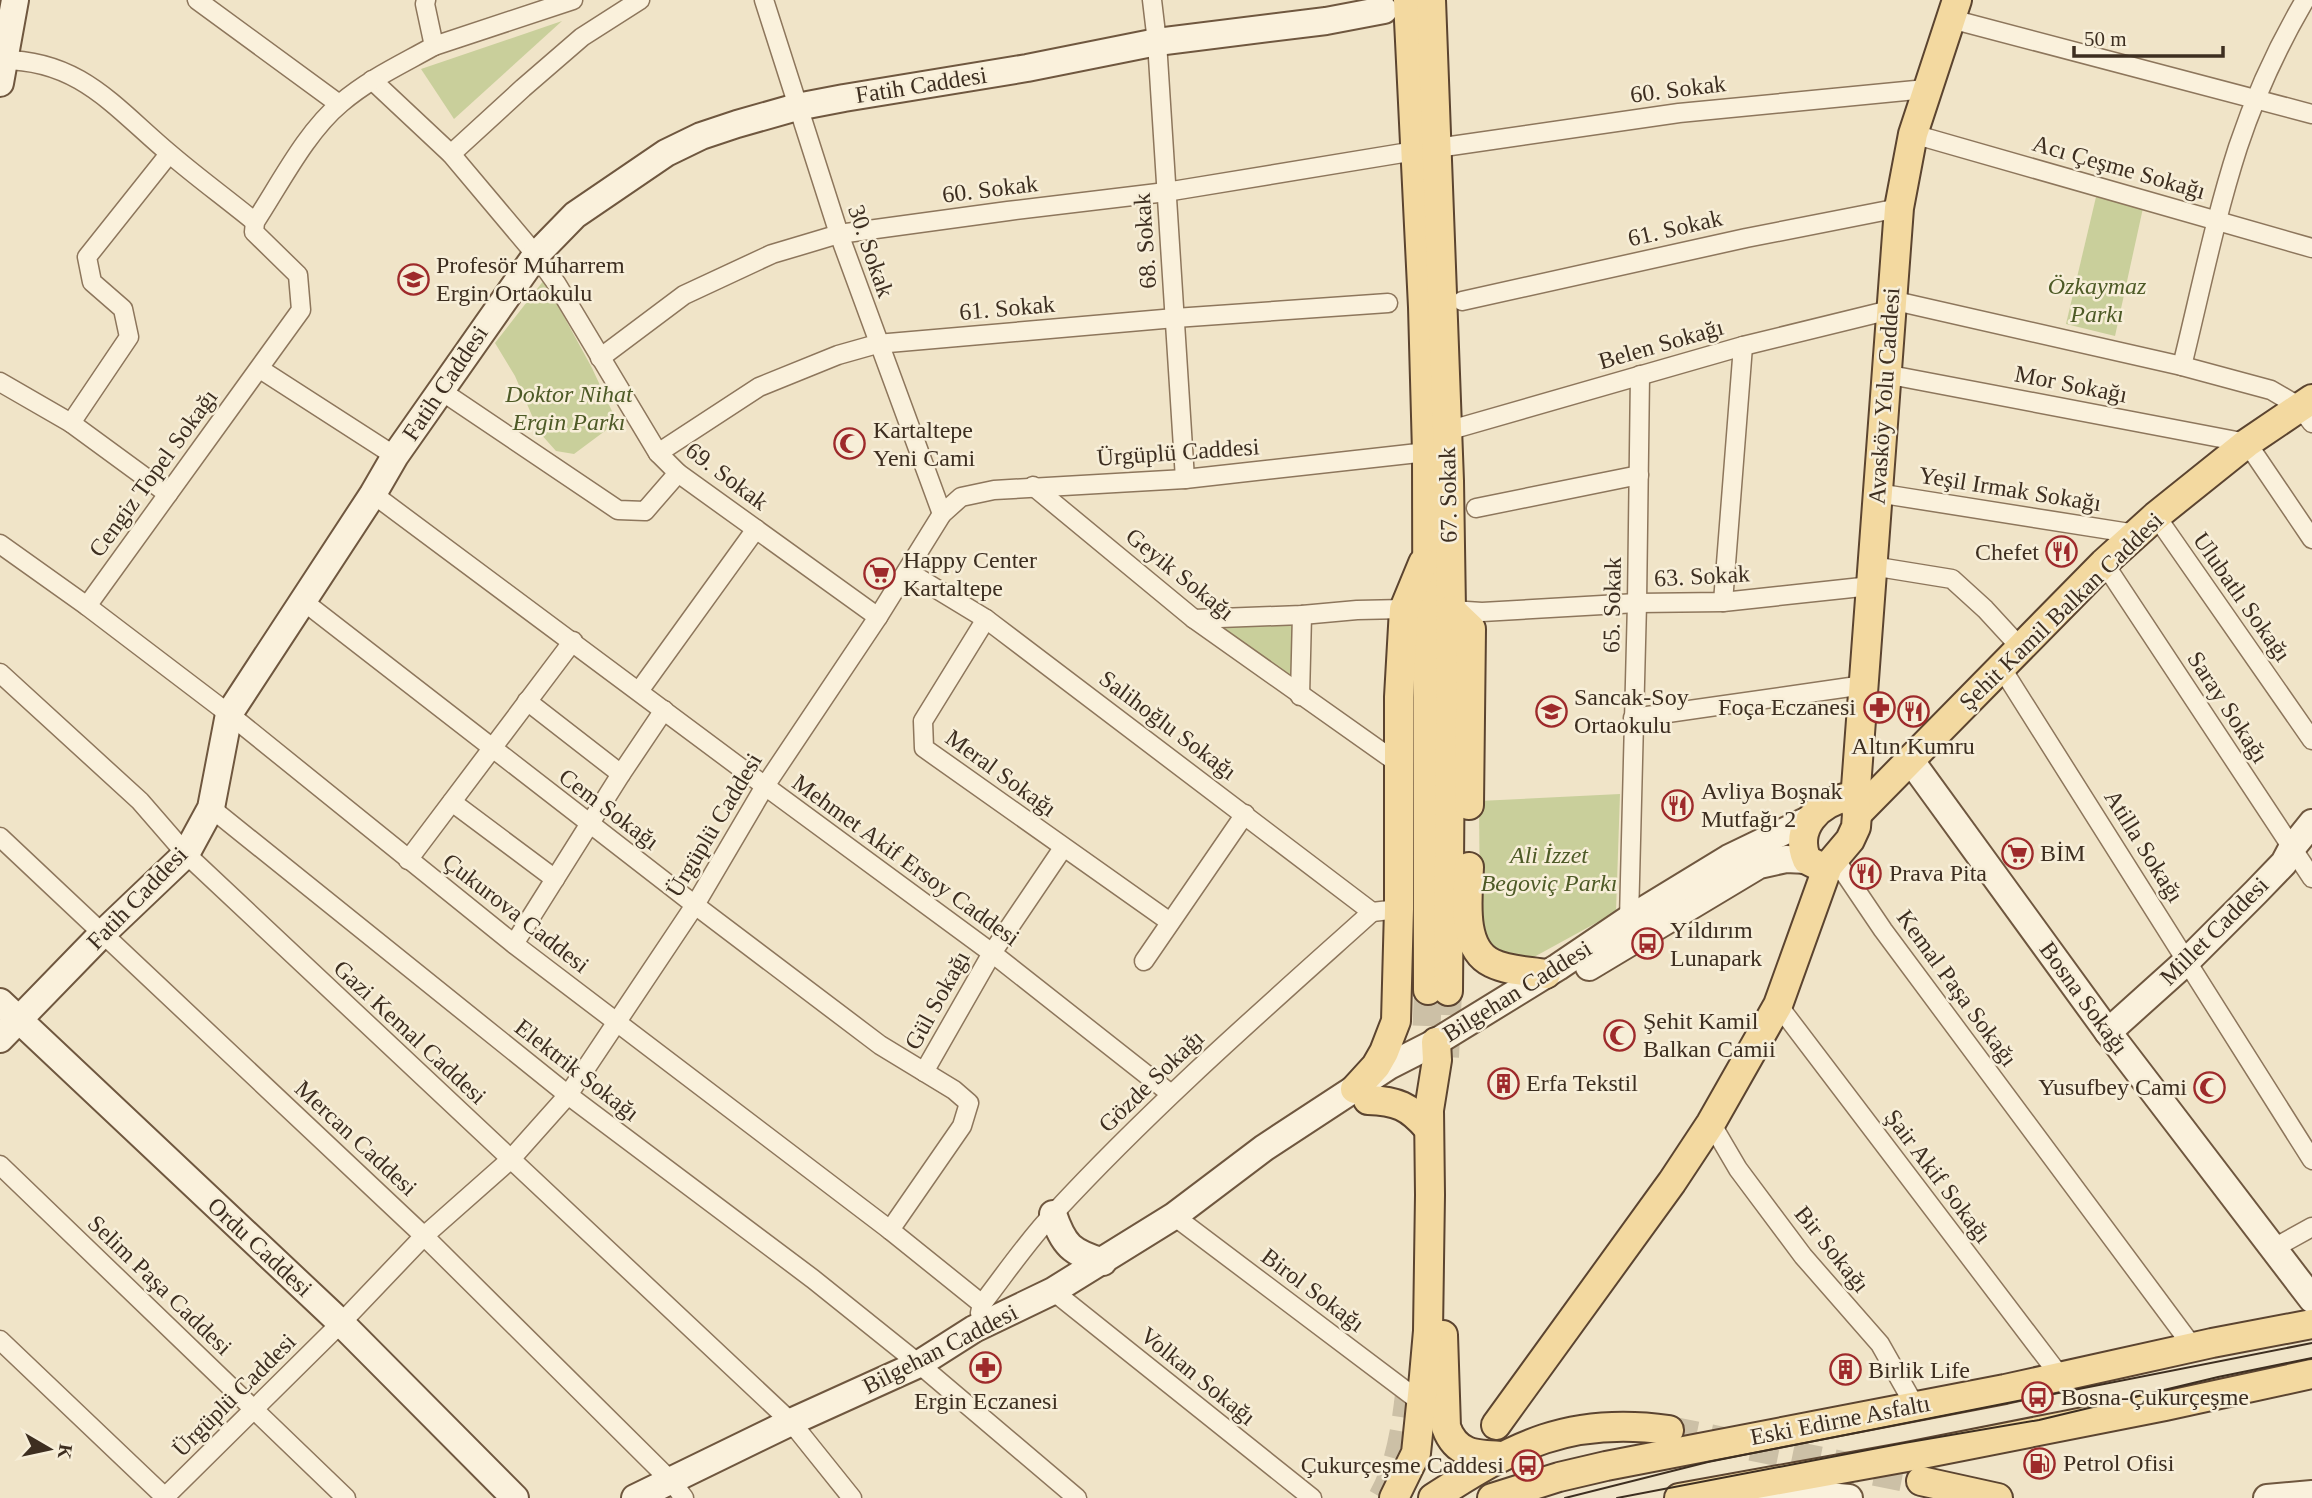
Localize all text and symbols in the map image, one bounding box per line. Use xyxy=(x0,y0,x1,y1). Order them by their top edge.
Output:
scale bar xyxy=(2074,14,2223,58)
text: 50 m xyxy=(2084,27,2127,51)
street label: Fatih Caddesi xyxy=(853,62,989,108)
street label: 60. Sokak xyxy=(1629,70,1727,108)
street label: Acı Çeşme Sokağı xyxy=(2030,130,2209,204)
street label: 60. Sokak xyxy=(941,170,1039,208)
street label: 68. Sokak xyxy=(1129,192,1161,290)
street label: 30. Sokak xyxy=(843,201,899,301)
street label: 61. Sokak xyxy=(1625,205,1725,251)
place label: Profesör Muharrem Ergin Ortaokulu xyxy=(436,252,625,306)
school or university icon: Profesör Muharrem Ergin Ortaokulu xyxy=(396,262,430,296)
park label: Özkaymaz Parkı xyxy=(2048,273,2147,327)
street label: Avasköy Yolu Caddesi xyxy=(1863,286,1905,505)
street label: 61. Sokak xyxy=(958,291,1056,325)
street label: Belen Sokağı xyxy=(1596,314,1727,374)
street label: Fatih Caddesi xyxy=(397,320,493,445)
street label: Mor Sokağı xyxy=(2013,360,2130,408)
park label: Doktor Nihat Ergin Parkı xyxy=(504,381,634,435)
street label: Cengiz Topel Sokağı xyxy=(84,384,223,562)
place label: Kartaltepe Yeni Cami xyxy=(873,417,976,471)
mosque icon: Kartaltepe Yeni Cami xyxy=(833,427,867,461)
street label: Ürgüplü Caddesi xyxy=(1096,433,1260,471)
street label: 69. Sokak xyxy=(681,437,773,515)
street label: 67. Sokak xyxy=(1434,447,1462,543)
street label: Yeşil Irmak Sokağı xyxy=(1917,462,2103,516)
street label: Şehit Kamil Balkan Caddesi xyxy=(1954,507,2168,715)
street label: Geyik Sokağı xyxy=(1121,523,1239,626)
street label: Ulubatlı Sokağı xyxy=(2188,528,2296,667)
restaurant icon: Chefet xyxy=(2045,535,2079,569)
place label: Chefet xyxy=(1975,539,2039,565)
place label: Happy Center Kartaltepe xyxy=(903,547,1037,601)
supermarket icon: Happy Center Kartaltepe xyxy=(863,557,897,591)
street label: 65. Sokak xyxy=(1598,557,1626,653)
street label: 63. Sokak xyxy=(1653,561,1751,591)
street label: Saray Sokağı xyxy=(2182,647,2274,768)
street label: Salihoğlu Sokağı xyxy=(1094,665,1242,785)
place label: Sancak-Soy Ortaokulu xyxy=(1574,684,1689,738)
pharmacy icon: Foça Eczanesi xyxy=(1862,690,1896,724)
school or university icon: Sancak-Soy Ortaokulu xyxy=(1534,694,1568,728)
place label: Foça Eczanesi xyxy=(1718,694,1856,720)
restaurant icon: Altın Kumru xyxy=(1896,695,1930,729)
street label: Meral Sokağı xyxy=(941,724,1061,822)
place label: Altın Kumru xyxy=(1851,733,1975,759)
street label: Ürgüplü Caddesi xyxy=(661,748,767,902)
street label: Cem Sokağı xyxy=(554,763,664,855)
street label: Mehmet Akif Ersoy Caddesi xyxy=(788,769,1025,951)
place label: Avliya Boşnak Mutfağı 2 xyxy=(1701,778,1843,832)
street label: Atilla Sokağı xyxy=(2099,785,2189,907)
restaurant icon: Avliya Boşnak Mutfağı 2 xyxy=(1661,788,1695,822)
supermarket icon: BİM xyxy=(2000,836,2034,870)
place label: BİM xyxy=(2040,840,2085,866)
street label: Fatih Caddesi xyxy=(82,841,193,955)
park label: Ali İzzet Begoviç Parkı xyxy=(1481,842,1617,896)
street label: Çukurova Caddesi xyxy=(438,848,594,978)
restaurant icon: Prava Pita xyxy=(1849,856,1883,890)
place label: Prava Pita xyxy=(1889,860,1987,886)
street label: Millet Caddesi xyxy=(2155,871,2274,990)
street label: Kemal Paşa Sokağı xyxy=(1892,905,2023,1071)
place label: Yıldırım Lunapark xyxy=(1670,917,1762,971)
bus stop icon: Yıldırım Lunapark xyxy=(1630,927,1664,961)
street label: Bilgehan Caddesi xyxy=(1438,935,1596,1047)
street label: Bosna Sokağı xyxy=(2034,937,2134,1060)
street label: Gül Sokağı xyxy=(899,946,975,1054)
street label: Gazi Kemal Caddesi xyxy=(329,955,492,1109)
place label: Şehit Kamil Balkan Camii xyxy=(1643,1008,1776,1062)
street label: Elektrik Sokağı xyxy=(510,1014,644,1127)
mosque icon: Şehit Kamil Balkan Camii xyxy=(1603,1018,1637,1052)
street label: Gözde Sokağı xyxy=(1093,1024,1209,1137)
building icon: Erfa Tekstil xyxy=(1486,1066,1520,1100)
place label: Erfa Tekstil xyxy=(1526,1070,1638,1096)
mosque icon: Yusufbey Cami xyxy=(2193,1070,2227,1104)
place label: Yusufbey Cami xyxy=(2038,1074,2187,1100)
street label: Mercan Caddesi xyxy=(290,1075,422,1201)
street label: Şair Akif Sokağı xyxy=(1879,1104,1997,1248)
street label: Ordu Caddesi xyxy=(203,1192,318,1302)
street label: Bir Sokağı xyxy=(1789,1201,1875,1298)
street label: Selim Paşa Caddesi xyxy=(83,1210,237,1360)
street label: Birol Sokağı xyxy=(1256,1243,1370,1337)
street label: Bilgehan Caddesi xyxy=(858,1299,1022,1399)
street label: Volkan Sokağı xyxy=(1135,1322,1261,1430)
street label: Ürgüplü Caddesi xyxy=(167,1328,301,1462)
pharmacy icon: Ergin Eczanesi xyxy=(969,1350,1003,1384)
building icon: Birlik Life xyxy=(1828,1353,1862,1387)
place label: Birlik Life xyxy=(1868,1357,1970,1383)
bus stop icon: Bosna-Çukurçeşme xyxy=(2021,1380,2055,1414)
place label: Bosna-Çukurçeşme xyxy=(2061,1384,2249,1410)
place label: Ergin Eczanesi xyxy=(914,1388,1058,1414)
street label: Eski Edirne Asfaltı xyxy=(1748,1390,1932,1450)
north arrow xyxy=(14,1414,84,1484)
text: K xyxy=(54,1443,77,1461)
fuel station icon: Petrol Ofisi xyxy=(2023,1446,2057,1480)
bus stop icon: Çukurçeşme Caddesi xyxy=(1510,1448,1544,1482)
place label: Petrol Ofisi xyxy=(2063,1450,2175,1476)
place label: Çukurçeşme Caddesi xyxy=(1301,1452,1504,1478)

